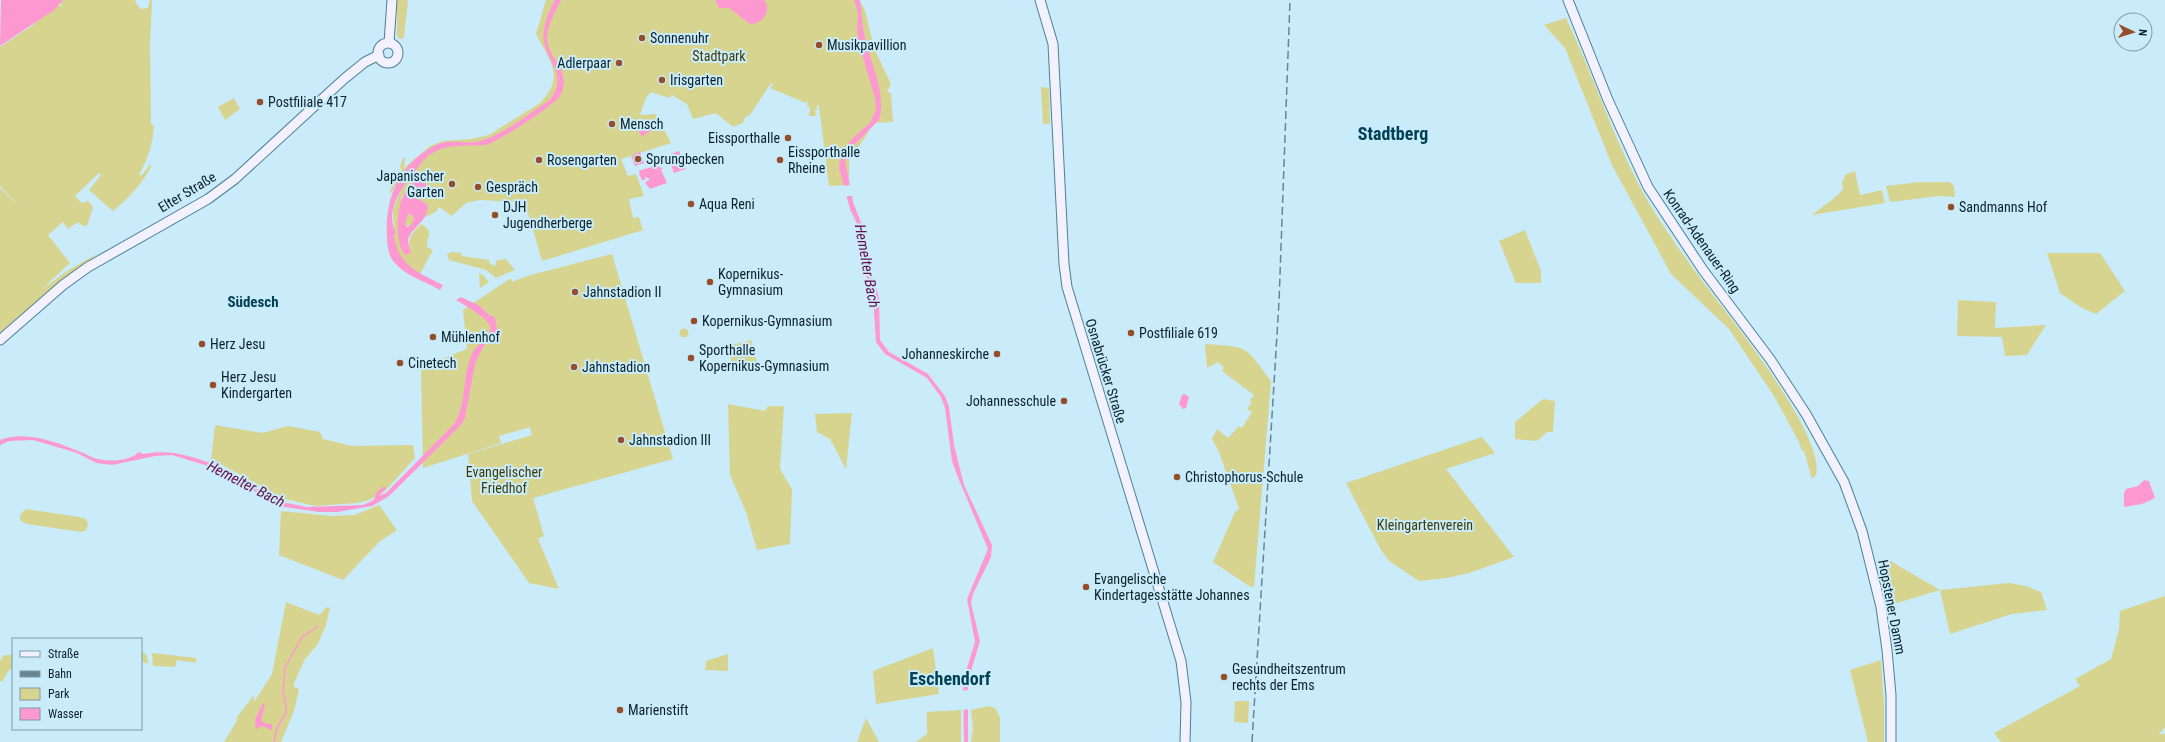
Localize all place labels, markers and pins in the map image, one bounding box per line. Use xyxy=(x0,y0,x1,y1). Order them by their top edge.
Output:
place label: Sonnenuhr xyxy=(650,30,709,46)
marker: Sonnenuhr xyxy=(637,33,647,43)
place label: Musikpavillion xyxy=(827,37,906,53)
marker: Musikpavillion xyxy=(814,40,824,50)
place label: Adlerpaar xyxy=(557,55,611,71)
marker: Adlerpaar xyxy=(614,58,624,68)
place label: Irisgarten xyxy=(670,72,723,88)
marker: Irisgarten xyxy=(657,75,667,85)
place label: Postfiliale 417 xyxy=(268,94,347,110)
marker: Postfiliale 417 xyxy=(255,97,265,107)
place label: Mensch xyxy=(620,116,664,132)
marker: Mensch xyxy=(607,119,617,129)
place label: Eissporthalle xyxy=(708,130,780,146)
marker: Eissporthalle xyxy=(783,133,793,143)
place label: Eissporthalle Rheine xyxy=(788,144,861,176)
place label: Sprungbecken xyxy=(646,151,724,167)
place label: Rosengarten xyxy=(547,152,617,168)
marker: Sprungbecken xyxy=(633,154,643,164)
marker: Rosengarten xyxy=(534,155,544,165)
marker: Eissporthalle Rheine xyxy=(775,155,785,165)
place label: Japanischer Garten xyxy=(376,168,444,200)
marker: Japanischer Garten xyxy=(447,179,457,189)
place label: Gespräch xyxy=(486,179,538,195)
marker: Gespräch xyxy=(473,182,483,192)
place label: Aqua Reni xyxy=(699,196,755,212)
place label: DJH Jugendherberge xyxy=(503,199,593,231)
marker: Aqua Reni xyxy=(686,199,696,209)
place label: Sandmanns Hof xyxy=(1959,199,2048,215)
marker: Sandmanns Hof xyxy=(1946,202,1956,212)
marker: DJH Jugendherberge xyxy=(490,210,500,220)
place label: Kopernikus- Gymnasium xyxy=(718,266,784,298)
marker: Kopernikus- Gymnasium xyxy=(705,277,715,287)
place label: Jahnstadion II xyxy=(583,284,661,300)
marker: Jahnstadion II xyxy=(570,287,580,297)
place label: Kopernikus-Gymnasium xyxy=(702,313,832,329)
marker: Kopernikus-Gymnasium xyxy=(689,316,699,326)
place label: Postfiliale 619 xyxy=(1139,325,1218,341)
marker: Postfiliale 619 xyxy=(1126,328,1136,338)
place label: Mühlenhof xyxy=(441,329,500,345)
marker: Mühlenhof xyxy=(428,332,438,342)
place label: Herz Jesu xyxy=(210,336,265,352)
marker: Herz Jesu xyxy=(197,339,207,349)
place label: Sporthalle Kopernikus-Gymnasium xyxy=(699,342,829,374)
place label: Johanneskirche xyxy=(902,346,989,362)
marker: Johanneskirche xyxy=(992,349,1002,359)
marker: Sporthalle Kopernikus-Gymnasium xyxy=(686,353,696,363)
place label: Cinetech xyxy=(408,355,456,371)
marker: Cinetech xyxy=(395,358,405,368)
place label: Jahnstadion xyxy=(582,359,650,375)
marker: Jahnstadion xyxy=(569,362,579,372)
place label: Herz Jesu Kindergarten xyxy=(221,369,292,401)
marker: Herz Jesu Kindergarten xyxy=(208,380,218,390)
place label: Johannesschule xyxy=(966,393,1056,409)
marker: Johannesschule xyxy=(1059,396,1069,406)
place label: Jahnstadion III xyxy=(629,432,711,448)
marker: Jahnstadion III xyxy=(616,435,626,445)
place label: Christophorus-Schule xyxy=(1185,469,1304,485)
marker: Christophorus-Schule xyxy=(1172,472,1182,482)
place label: Evangelische Kindertagesstätte Johannes xyxy=(1094,571,1250,603)
marker: Evangelische Kindertagesstätte Johannes xyxy=(1081,582,1091,592)
place label: Gesundheitszentrum rechts der Ems xyxy=(1232,661,1346,693)
marker: Gesundheitszentrum rechts der Ems xyxy=(1219,672,1229,682)
place label: Marienstift xyxy=(628,702,688,718)
marker: Marienstift xyxy=(615,705,625,715)

